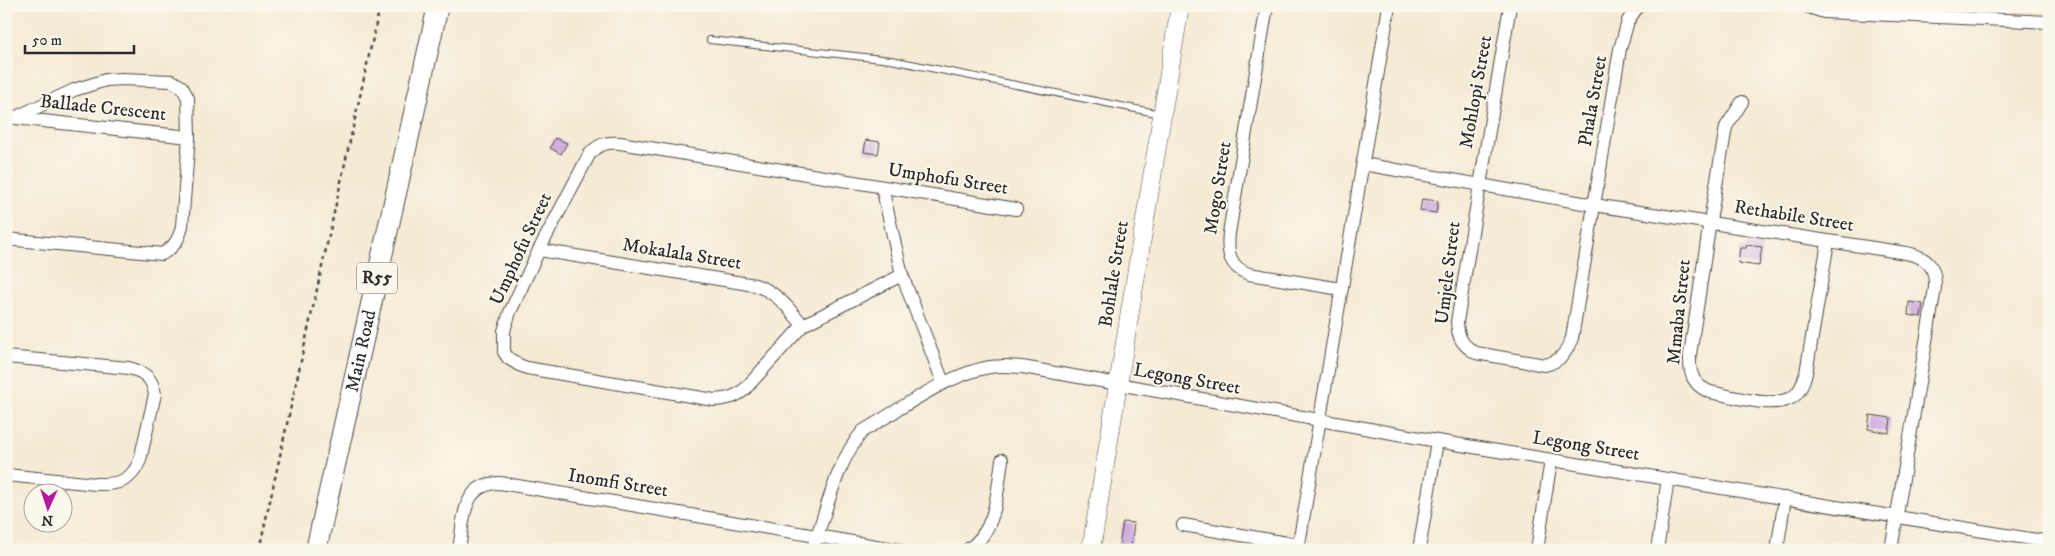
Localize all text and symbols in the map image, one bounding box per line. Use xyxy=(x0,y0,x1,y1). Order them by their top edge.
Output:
scale bar xyxy=(25,22,134,54)
text: 50 m xyxy=(32,31,62,50)
street label: Mohlopi Street xyxy=(1455,34,1497,150)
street label: Phala Street xyxy=(1574,54,1612,148)
street label: Ballade Crescent xyxy=(39,90,167,126)
street label: Mogo Street xyxy=(1199,140,1237,236)
street label: Umphofu Street xyxy=(886,158,1010,200)
street label: Umphofu Street xyxy=(485,189,557,309)
street label: Rethabile Street xyxy=(1733,195,1855,237)
street label: Bohlale Street xyxy=(1094,219,1134,329)
street label: Umjele Street xyxy=(1430,220,1466,326)
street label: Mokalala Street xyxy=(621,233,743,275)
street label: Mmaba Street xyxy=(1662,258,1696,366)
road number: R55 xyxy=(357,262,397,294)
street label: Main Road xyxy=(340,307,381,394)
street label: Legong Street xyxy=(1132,358,1242,400)
street label: Legong Street xyxy=(1531,426,1641,466)
street label: Inomfi Street xyxy=(566,464,670,502)
north arrow xyxy=(22,484,72,534)
text: N xyxy=(41,511,54,529)

